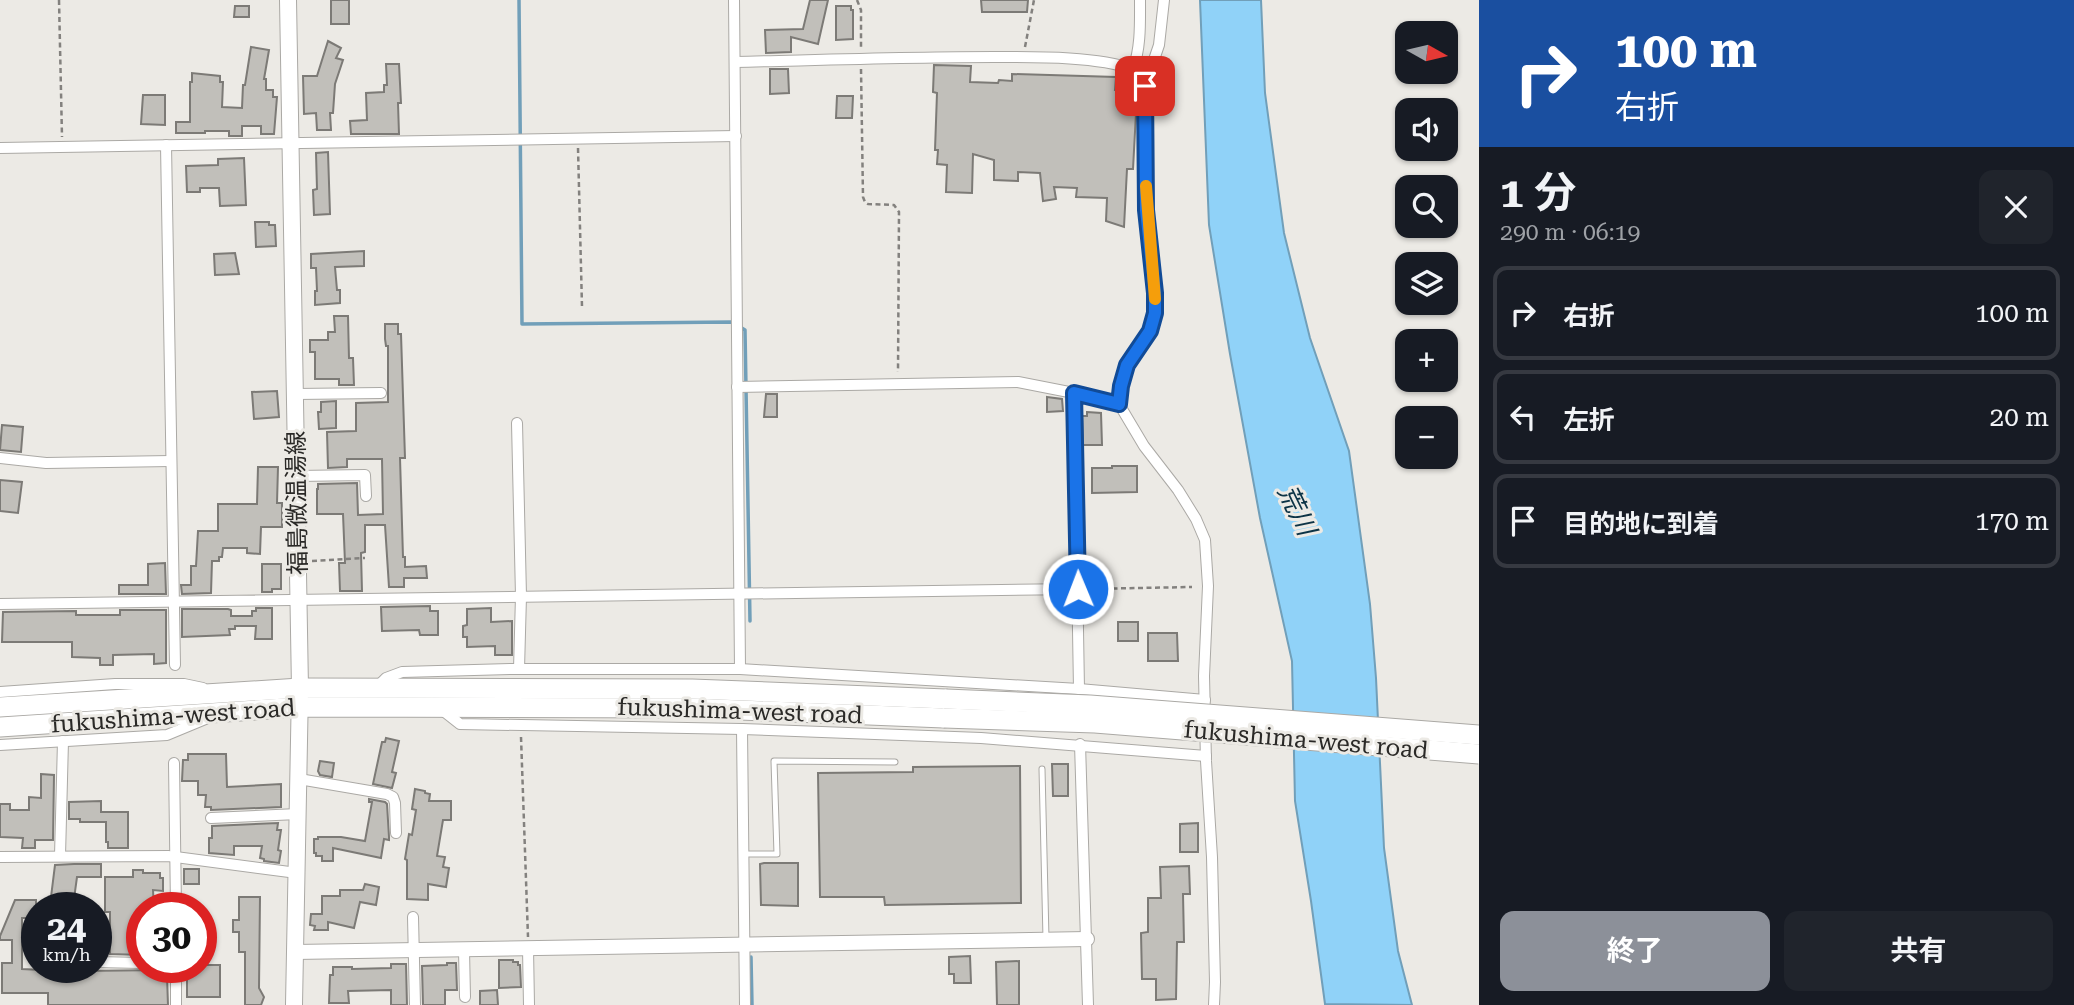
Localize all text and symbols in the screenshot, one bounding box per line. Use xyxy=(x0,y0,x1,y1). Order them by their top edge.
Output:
north arrow xyxy=(1395,21,1458,84)
map controls xyxy=(1395,21,1458,469)
text: 100 m xyxy=(1615,22,1757,79)
icon: right xyxy=(1500,28,1591,119)
pin xyxy=(1115,56,1175,116)
icon: arrive xyxy=(1126,67,1164,105)
text: 右折 xyxy=(1615,88,1679,126)
button: sound xyxy=(1395,98,1458,161)
text: 1 分 xyxy=(1500,168,1576,217)
button: close xyxy=(1979,170,2053,244)
button: search xyxy=(1395,175,1458,238)
text: 290 m · 06:19 xyxy=(1500,219,1640,246)
button: layers xyxy=(1395,252,1458,315)
icon: right xyxy=(1504,294,1542,332)
text: 100 m xyxy=(1975,298,2049,328)
text: 右折 xyxy=(1563,301,1615,331)
button: + xyxy=(1395,329,1458,392)
icon: left xyxy=(1504,398,1542,436)
text: 20 m xyxy=(1990,402,2049,432)
text: 左折 xyxy=(1563,405,1615,435)
button: − xyxy=(1395,406,1458,469)
street label: 福島微温湯線 xyxy=(282,431,312,575)
water label: 荒川 xyxy=(1272,480,1323,543)
icon: arrive xyxy=(1504,502,1542,540)
text: 170 m xyxy=(1975,506,2049,536)
text: 目的地に到着 xyxy=(1563,509,1719,539)
position arrow xyxy=(1041,552,1115,626)
street label: fukushima-west road xyxy=(50,693,296,739)
street label: fukushima-west road xyxy=(617,693,863,729)
street label: fukushima-west road xyxy=(1183,715,1429,765)
speed limit sign: 30 xyxy=(126,892,217,983)
text: 24 xyxy=(47,908,86,949)
button: 終了 xyxy=(1500,911,1770,991)
button: 共有 xyxy=(1784,911,2053,991)
text: km/h xyxy=(42,944,91,965)

